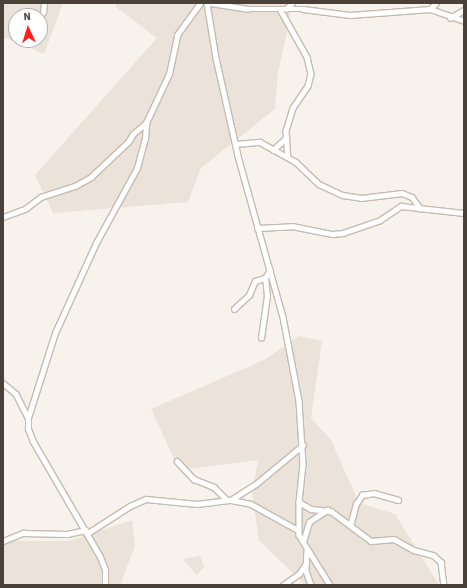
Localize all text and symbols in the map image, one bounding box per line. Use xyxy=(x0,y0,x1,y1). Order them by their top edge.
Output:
north arrow xyxy=(8,8,48,48)
text: N xyxy=(23,9,31,24)

